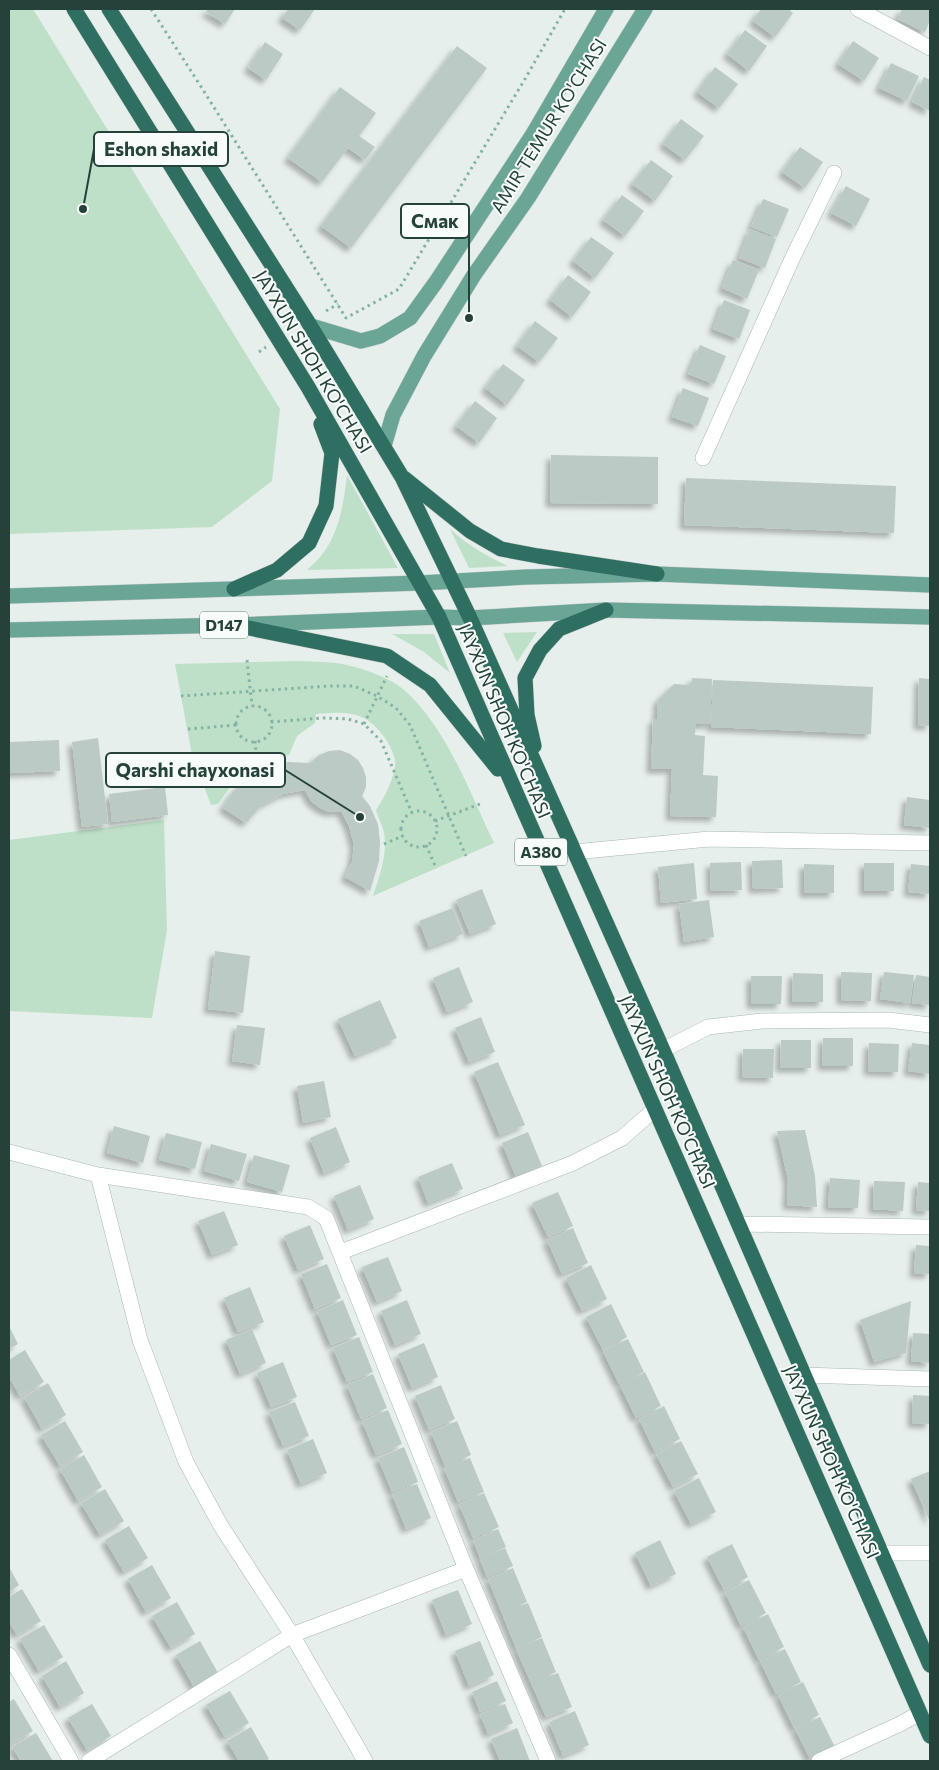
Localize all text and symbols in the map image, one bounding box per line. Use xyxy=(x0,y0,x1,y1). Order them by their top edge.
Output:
street label: AMIR TEMUR KO'CHASI xyxy=(485,34,611,217)
callout: Eshon shaxid xyxy=(94,132,228,166)
text: Eshon shaxid xyxy=(104,137,218,160)
callout: Смак xyxy=(401,204,469,238)
text: Смак xyxy=(411,209,459,232)
street label: JAYXUN SHOH KO'CHASI xyxy=(250,266,377,457)
road number: D147 xyxy=(200,612,248,638)
street label: JAYXUN SHOH KO'CHASI xyxy=(454,620,556,821)
callout: Qarshi chayxonasi xyxy=(106,753,285,787)
text: Qarshi chayxonasi xyxy=(116,758,275,781)
road number: A380 xyxy=(515,839,567,866)
street label: JAYXUN SHOH KO'CHASI xyxy=(615,991,721,1192)
street label: JAYXUN SHOH KO'CHASI xyxy=(779,1361,885,1562)

